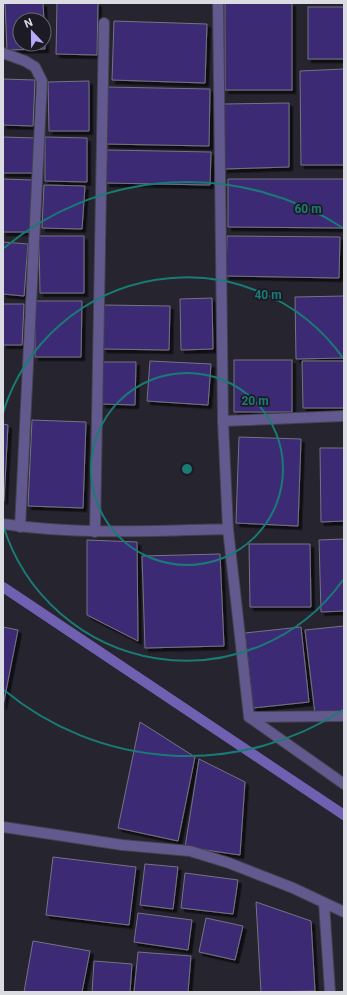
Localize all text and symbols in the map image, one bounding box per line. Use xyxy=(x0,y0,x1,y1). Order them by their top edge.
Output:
north arrow xyxy=(12,12,52,52)
text: N xyxy=(22,16,35,31)
text: 60 m xyxy=(294,202,322,216)
text: 40 m xyxy=(254,288,282,302)
text: 20 m xyxy=(241,394,269,408)
centre of rings xyxy=(180,462,194,476)

